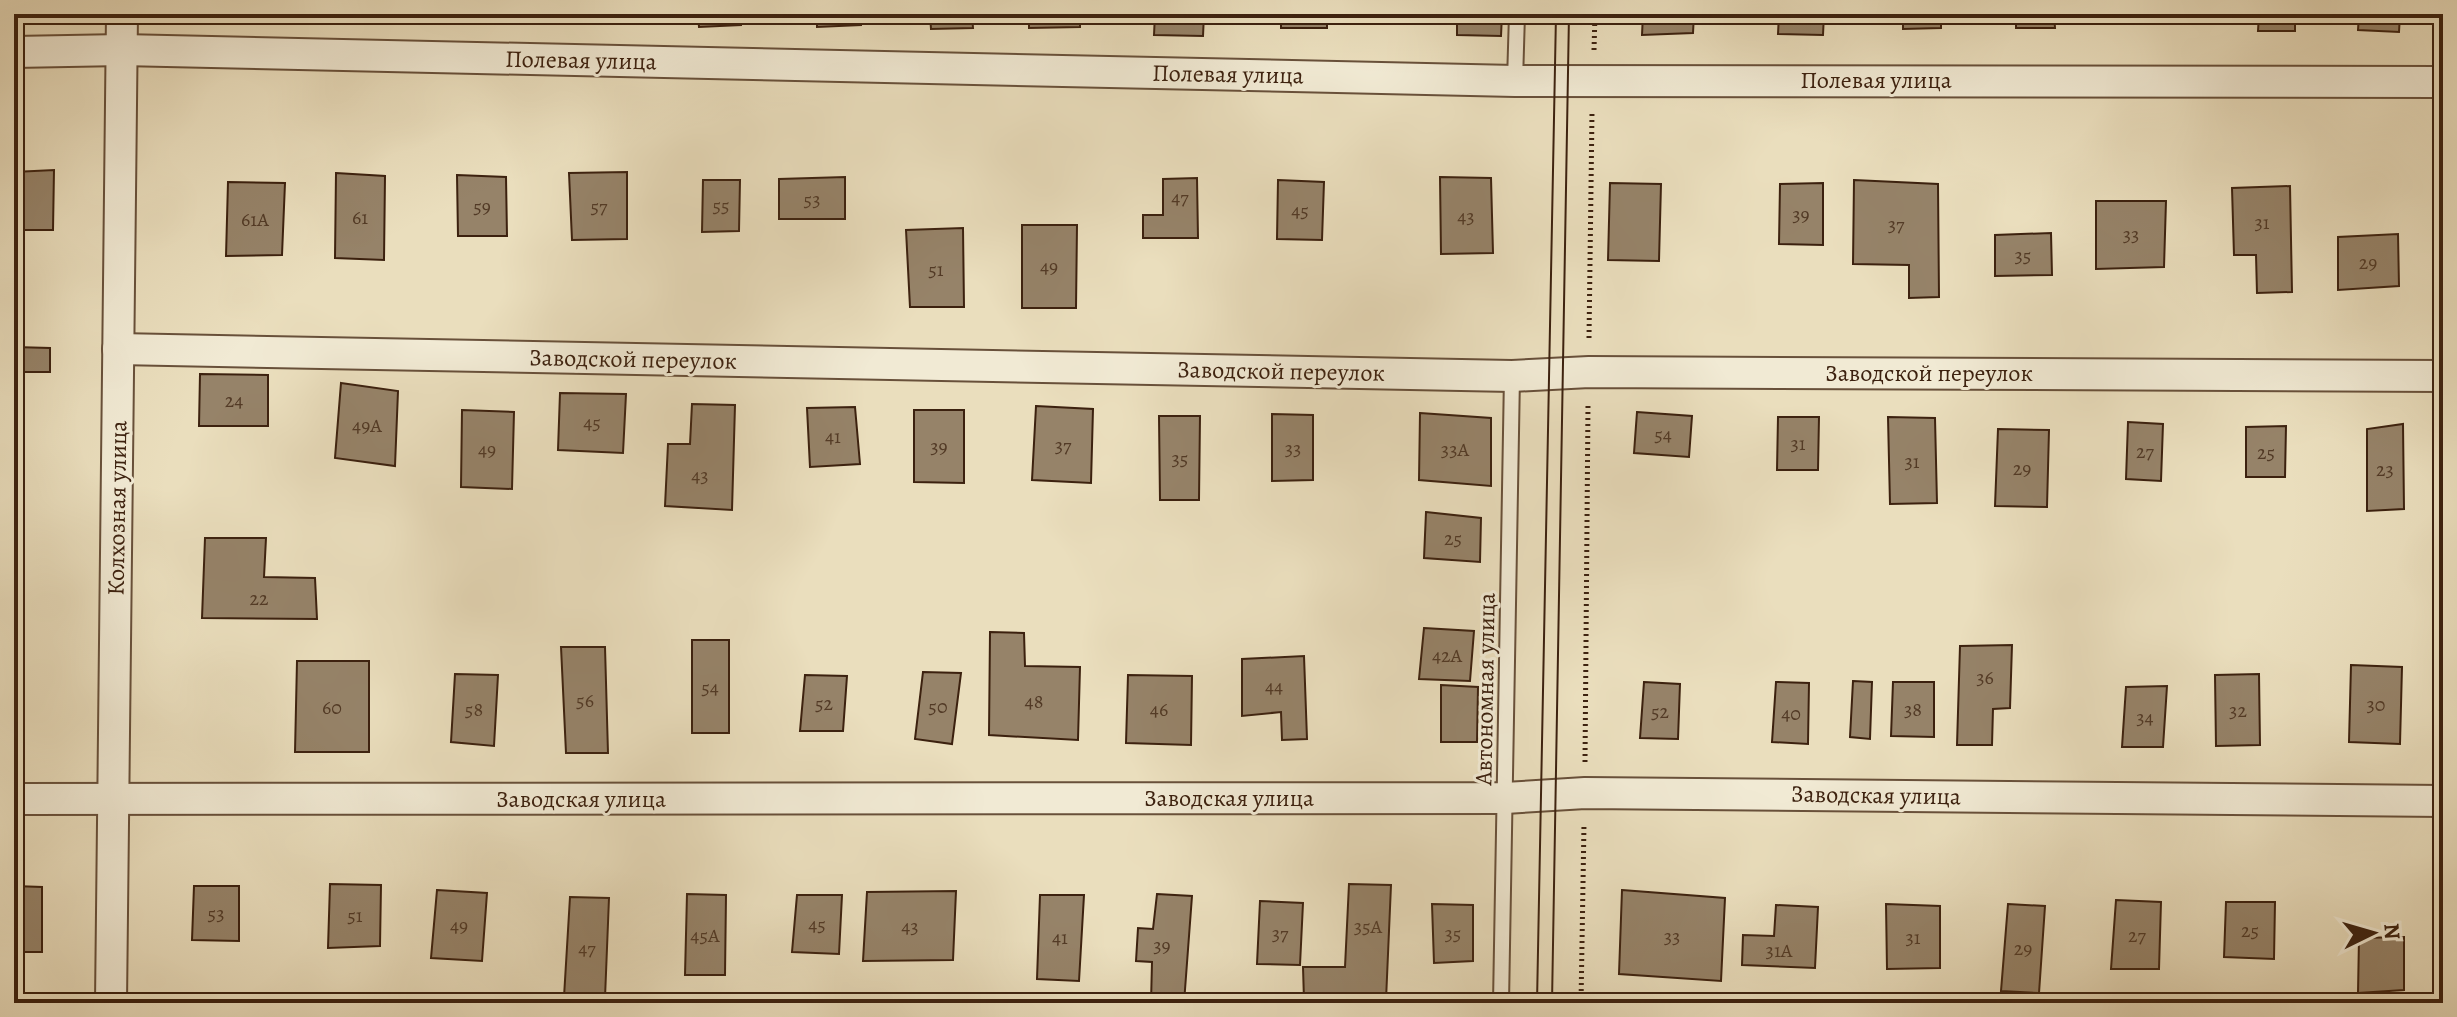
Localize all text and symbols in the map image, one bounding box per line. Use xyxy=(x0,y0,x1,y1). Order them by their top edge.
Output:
street label: Полевая улица xyxy=(505,43,657,77)
street label: Полевая улица xyxy=(1152,57,1304,91)
street label: Полевая улица xyxy=(1800,64,1952,96)
house number: 47 xyxy=(1171,184,1189,211)
house number: 53 xyxy=(804,186,820,213)
house number: 55 xyxy=(712,192,730,219)
house number: 59 xyxy=(473,193,491,220)
house number: 57 xyxy=(591,193,608,220)
house number: 45 xyxy=(1291,197,1309,224)
house number: 39 xyxy=(1792,201,1810,228)
house number: 43 xyxy=(1457,203,1475,230)
house number: 61 xyxy=(352,204,368,231)
house number: 61А xyxy=(241,206,269,233)
house number: 31 xyxy=(2254,209,2270,236)
house number: 37 xyxy=(1888,211,1905,238)
house number: 33 xyxy=(2123,221,2139,248)
house number: 35 xyxy=(2015,242,2031,269)
house number: 29 xyxy=(2359,249,2377,276)
house number: 49 xyxy=(1040,253,1058,280)
house number: 51 xyxy=(928,256,944,283)
street label: Заводской переулок xyxy=(529,341,737,377)
street label: Заводской переулок xyxy=(1177,353,1385,389)
street label: Заводской переулок xyxy=(1825,357,2033,389)
house number: 24 xyxy=(225,387,243,414)
house number: 45 xyxy=(583,409,601,436)
house number: 49А xyxy=(352,412,382,439)
street label: Колхозная улица xyxy=(99,420,135,596)
house number: 54 xyxy=(1654,421,1672,448)
house number: 41 xyxy=(825,423,841,450)
house number: 31 xyxy=(1790,430,1806,457)
house number: 37 xyxy=(1055,432,1072,459)
house number: 39 xyxy=(930,433,948,460)
house number: 33 xyxy=(1285,435,1301,462)
house number: 49 xyxy=(478,436,496,463)
house number: 33А xyxy=(1441,436,1469,463)
house number: 27 xyxy=(2136,438,2155,465)
house number: 25 xyxy=(2257,439,2275,466)
house number: 35 xyxy=(1172,445,1188,472)
house number: 31 xyxy=(1904,448,1920,475)
house number: 29 xyxy=(2013,455,2031,482)
house number: 23 xyxy=(2376,456,2394,483)
house number: 43 xyxy=(691,462,709,489)
house number: 25 xyxy=(1444,525,1462,552)
house number: 22 xyxy=(250,585,269,612)
street label: Автономная улица xyxy=(1467,592,1503,787)
house number: 42А xyxy=(1432,642,1462,669)
house number: 36 xyxy=(1976,664,1994,691)
house number: 44 xyxy=(1265,673,1283,700)
house number: 54 xyxy=(701,674,719,701)
house number: 56 xyxy=(576,687,594,714)
house number: 48 xyxy=(1025,688,1043,715)
house number: 52 xyxy=(815,690,834,717)
house number: 30 xyxy=(2367,691,2385,718)
house number: 50 xyxy=(928,693,948,720)
house number: 60 xyxy=(322,694,342,721)
house number: 58 xyxy=(465,696,483,723)
house number: 46 xyxy=(1150,696,1168,723)
house number: 38 xyxy=(1904,696,1922,723)
house number: 32 xyxy=(2229,697,2247,724)
house number: 52 xyxy=(1651,698,1670,725)
house number: 40 xyxy=(1781,700,1801,727)
house number: 34 xyxy=(2136,704,2154,731)
street label: Заводская улица xyxy=(1791,778,1961,812)
street label: Заводская улица xyxy=(1144,782,1314,814)
street label: Заводская улица xyxy=(496,783,666,815)
north arrow xyxy=(2333,893,2413,973)
house number: 53 xyxy=(208,900,224,927)
house number: 51 xyxy=(347,902,363,929)
house number: 45 xyxy=(808,911,826,938)
house number: 49 xyxy=(450,912,468,939)
house number: 43 xyxy=(901,913,919,940)
house number: 35А xyxy=(1354,913,1383,940)
house number: 25 xyxy=(2241,917,2259,944)
house number: 37 xyxy=(1272,920,1289,947)
house number: 35 xyxy=(1445,920,1461,947)
house number: 45А xyxy=(690,922,720,949)
house number: 27 xyxy=(2128,922,2147,949)
text: N xyxy=(2376,922,2408,941)
house number: 33 xyxy=(1664,923,1680,950)
house number: 41 xyxy=(1052,924,1068,951)
house number: 31 xyxy=(1905,924,1921,951)
house number: 39 xyxy=(1153,932,1171,959)
house number: 47 xyxy=(578,935,596,962)
house number: 29 xyxy=(2014,935,2032,962)
house number: 31А xyxy=(1766,937,1793,964)

